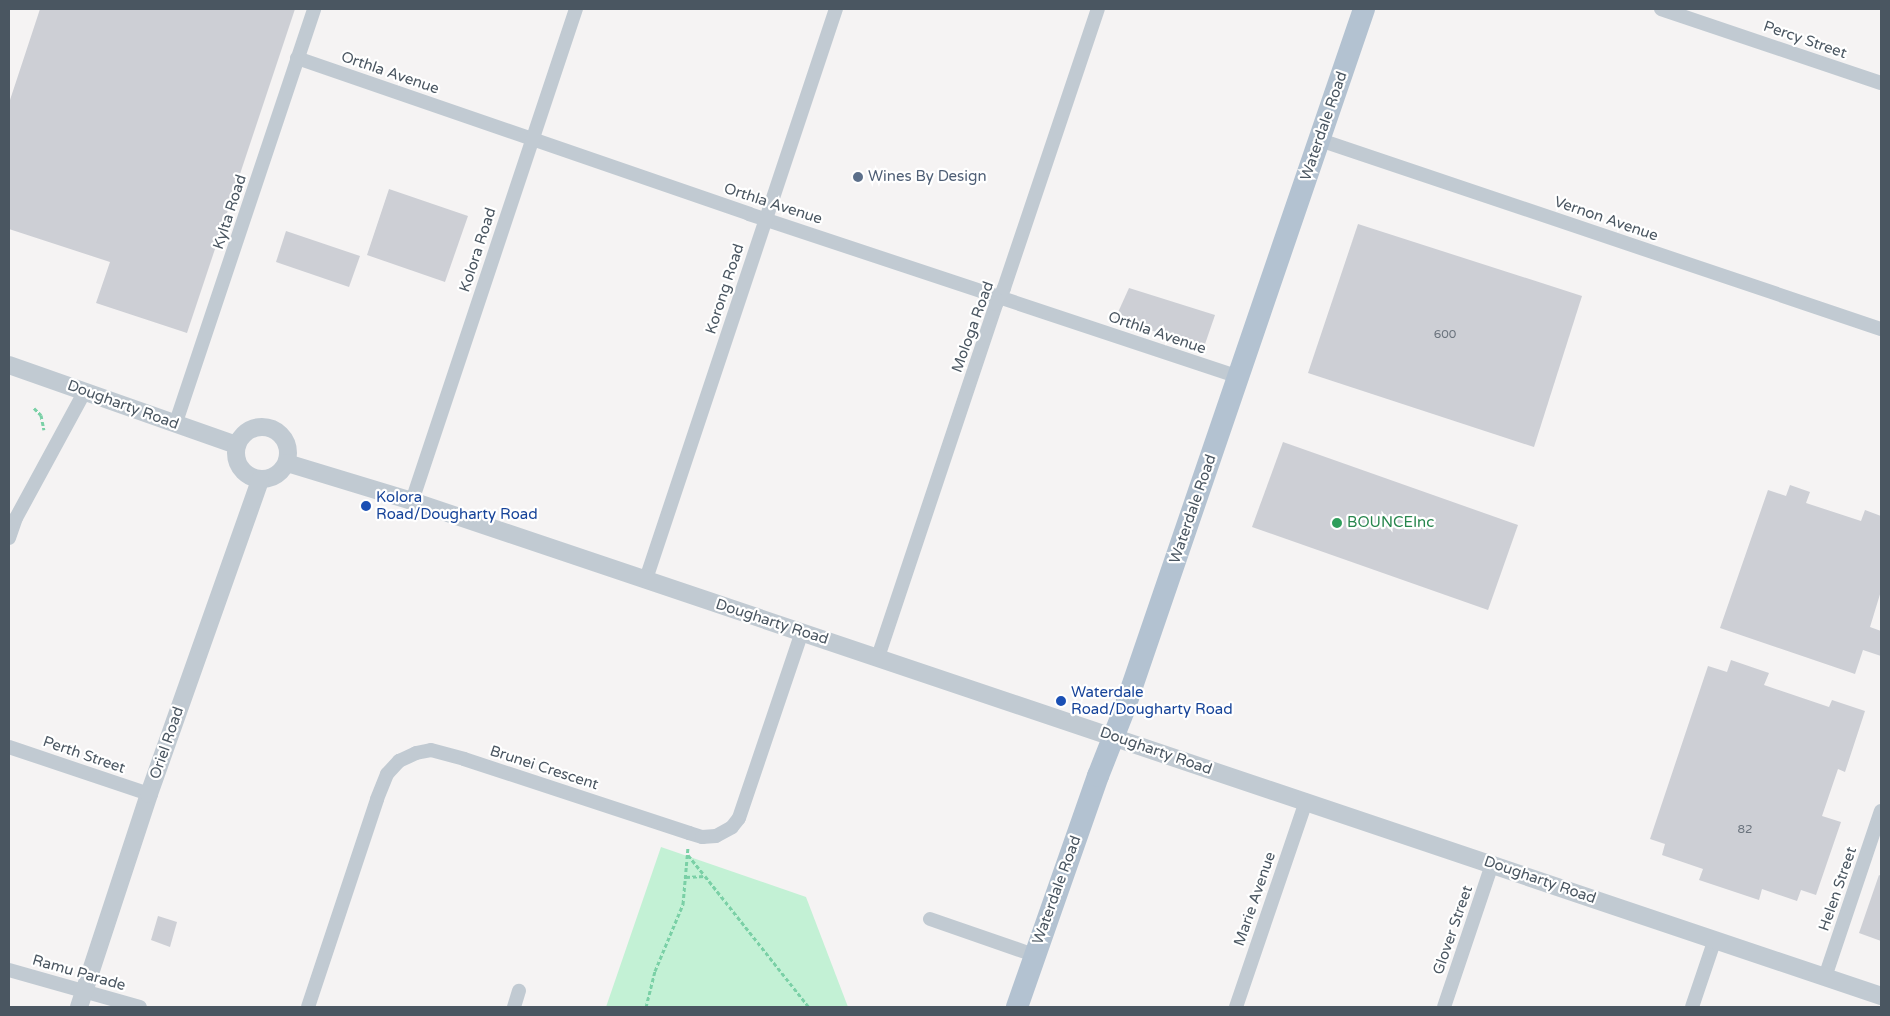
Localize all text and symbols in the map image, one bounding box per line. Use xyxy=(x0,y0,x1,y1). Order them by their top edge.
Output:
street label: Percy Street xyxy=(1761,17,1849,63)
street label: Orthla Avenue xyxy=(339,48,441,98)
street label: Waterdale Road xyxy=(1297,69,1351,183)
place label: Wines By Design xyxy=(868,168,987,186)
marker: Wines By Design xyxy=(852,171,864,183)
street label: Kylta Road xyxy=(209,172,251,252)
street label: Orthla Avenue xyxy=(722,180,824,228)
street label: Vernon Avenue xyxy=(1552,193,1660,245)
street label: Kolora Road xyxy=(456,205,500,295)
street label: Korong Road xyxy=(702,242,748,336)
street label: Mologa Road xyxy=(948,279,998,375)
street label: Orthla Avenue xyxy=(1106,308,1208,358)
house number: 600 xyxy=(1434,328,1456,342)
street label: Dougharty Road xyxy=(65,376,181,434)
street label: Waterdale Road xyxy=(1166,452,1220,566)
place label: Kolora Road/Dougharty Road xyxy=(376,488,538,523)
marker: Kolora Road/Dougharty Road xyxy=(360,500,372,512)
place label: BOUNCEInc xyxy=(1347,514,1434,532)
marker: BOUNCEInc xyxy=(1331,517,1343,529)
street label: Dougharty Road xyxy=(713,595,831,649)
place label: Waterdale Road/Dougharty Road xyxy=(1071,683,1233,718)
marker: Waterdale Road/Dougharty Road xyxy=(1055,695,1067,707)
street label: Oriel Road xyxy=(146,704,188,782)
street label: Dougharty Road xyxy=(1098,723,1214,779)
street label: Perth Street xyxy=(41,733,127,777)
street label: Brunei Crescent xyxy=(487,742,601,794)
house number: 82 xyxy=(1737,823,1753,837)
street label: Waterdale Road xyxy=(1029,833,1085,947)
street label: Helen Street xyxy=(1815,845,1861,933)
street label: Marie Avenue xyxy=(1230,850,1280,948)
street label: Dougharty Road xyxy=(1482,852,1598,908)
street label: Glover Street xyxy=(1429,883,1477,977)
street label: Ramu Parade xyxy=(30,951,128,995)

